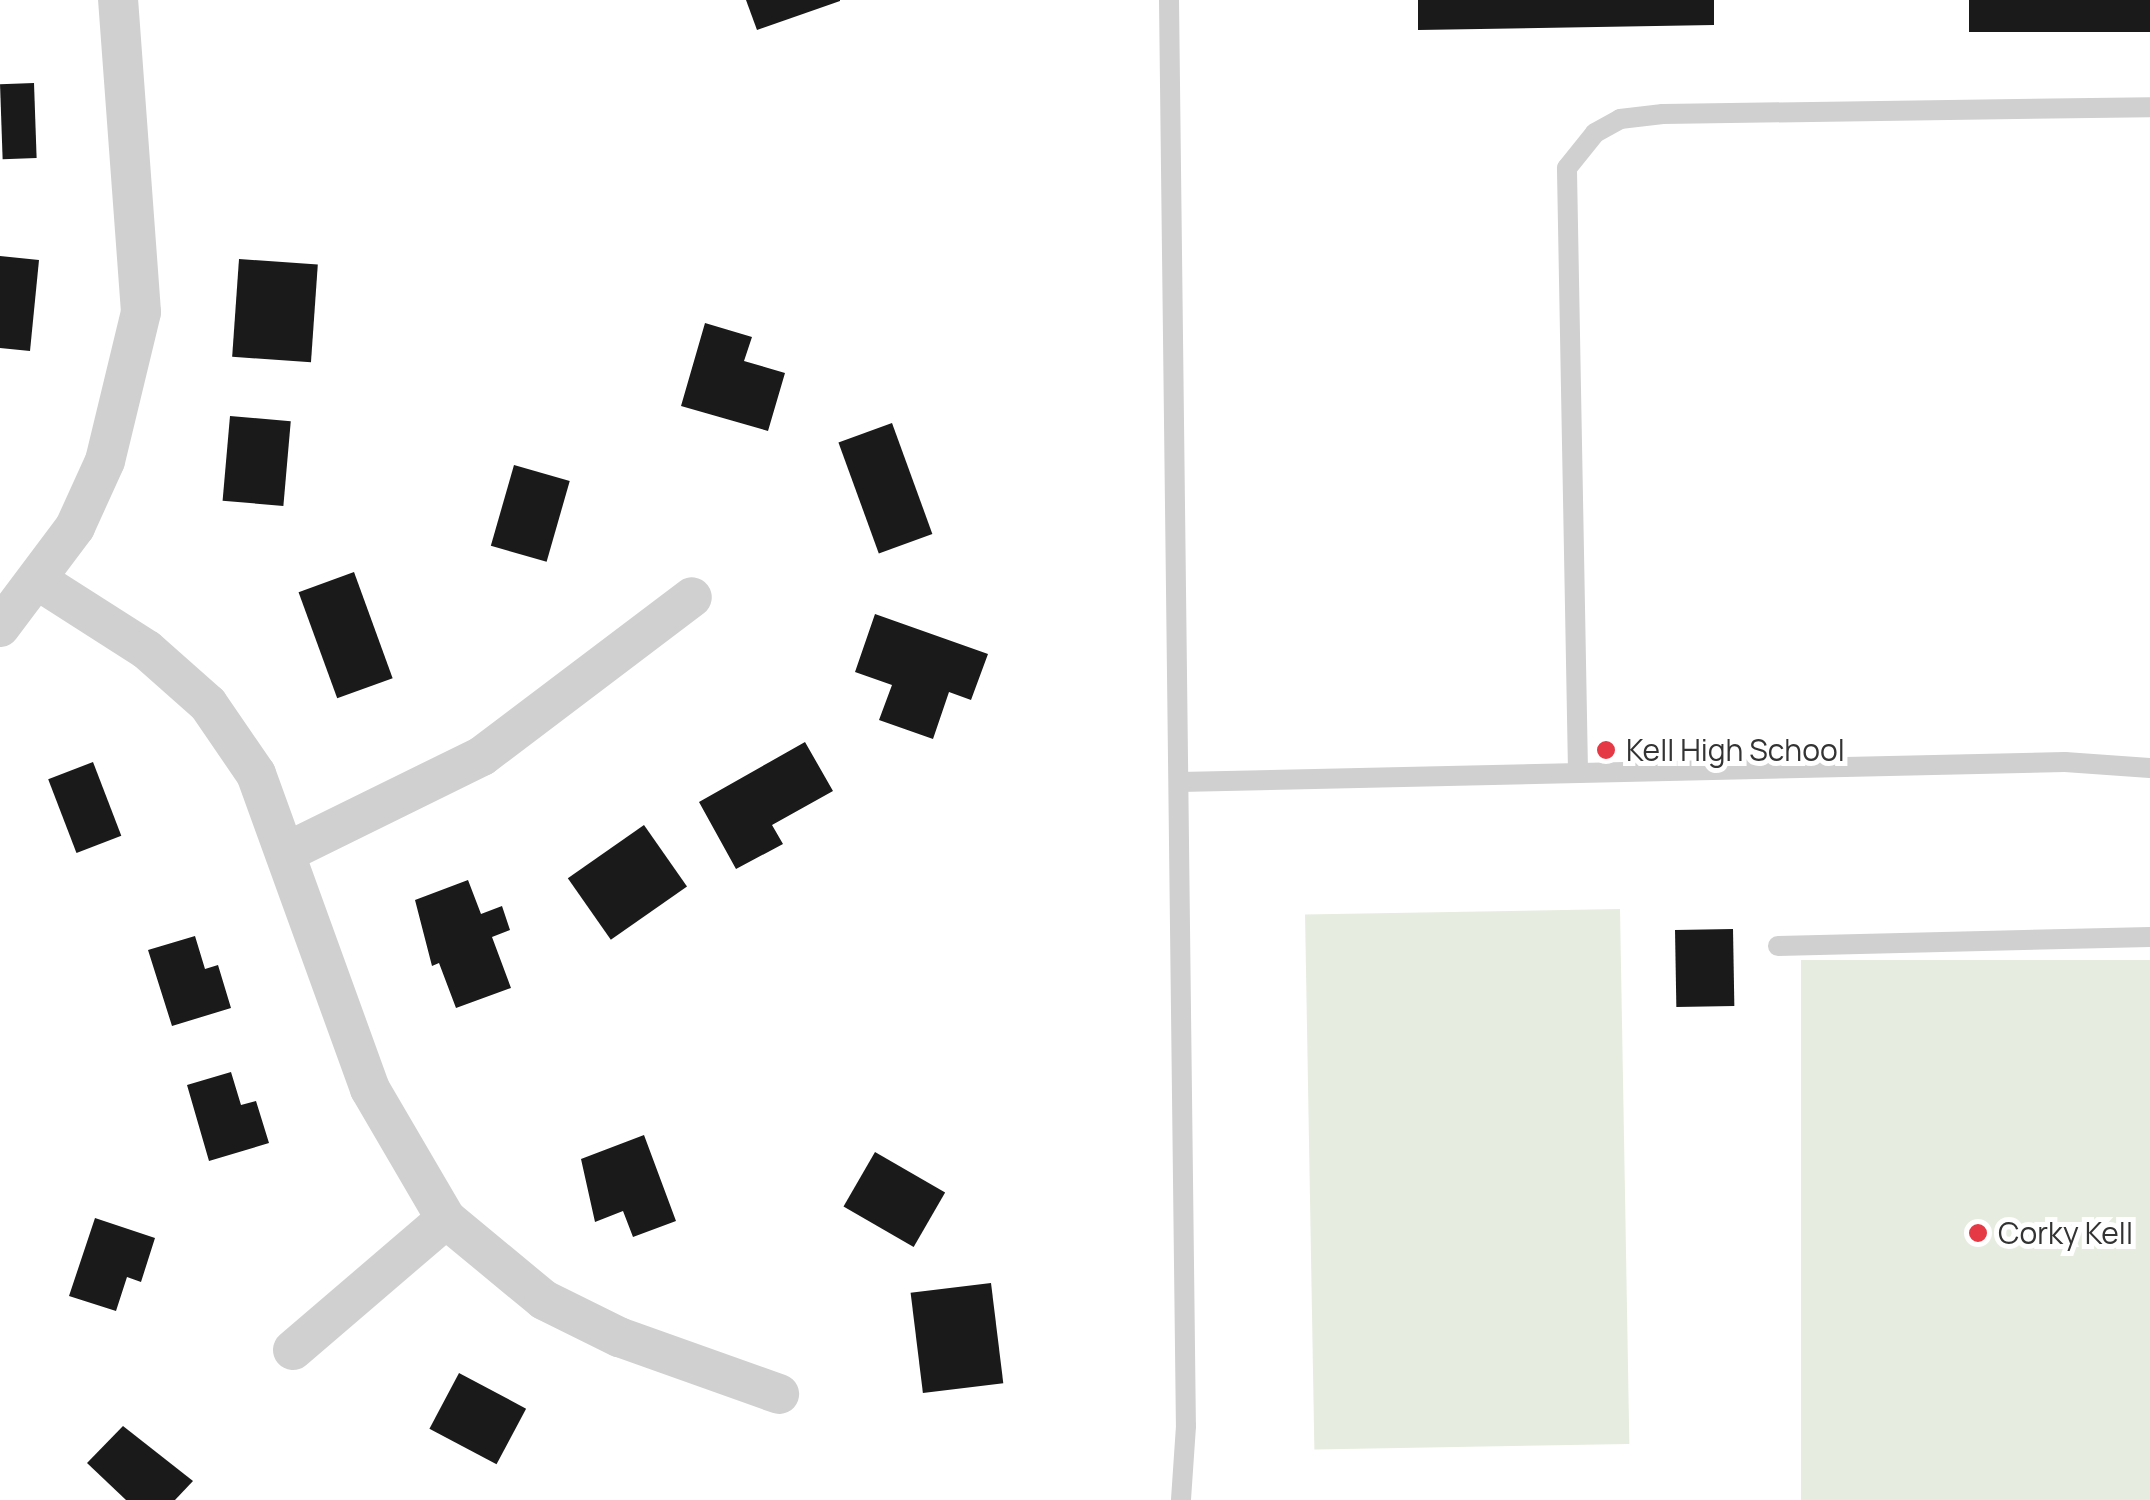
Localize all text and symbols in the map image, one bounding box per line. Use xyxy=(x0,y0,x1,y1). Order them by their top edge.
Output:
place label: Kell High School xyxy=(1626,732,1845,768)
marker: Kell High School xyxy=(1595,739,1617,761)
place label: Corky Kell xyxy=(1998,1215,2133,1251)
marker: Corky Kell xyxy=(1967,1222,1989,1244)

